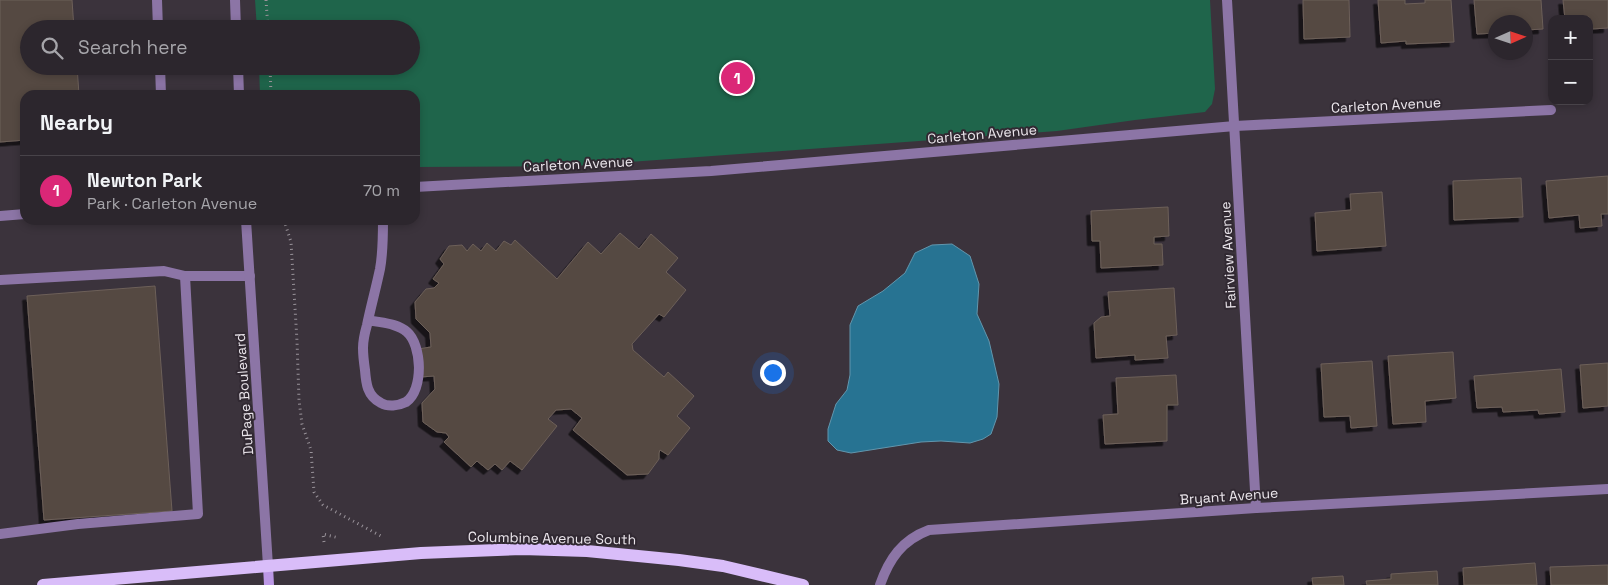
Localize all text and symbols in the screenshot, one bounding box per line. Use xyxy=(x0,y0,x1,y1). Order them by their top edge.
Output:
north arrow xyxy=(1488,15,1533,60)
map controls xyxy=(1548,15,1593,105)
button: + xyxy=(1548,15,1593,60)
search box xyxy=(20,20,420,75)
icon: search xyxy=(38,34,66,62)
text: Search here xyxy=(78,35,188,60)
pin: 1 xyxy=(721,59,753,97)
button: − xyxy=(1548,60,1593,105)
street label: Carleton Avenue xyxy=(1331,93,1441,117)
text: Nearby xyxy=(40,109,113,136)
street label: Carleton Avenue xyxy=(926,120,1038,148)
street label: Carleton Avenue xyxy=(523,152,633,176)
text: Newton Park xyxy=(87,168,203,193)
text: 1 xyxy=(52,180,60,201)
text: 70 m xyxy=(363,180,400,201)
text: Park · Carleton Avenue xyxy=(87,193,257,214)
street label: Fairview Avenue xyxy=(1216,201,1240,309)
street label: DuPage Boulevard xyxy=(231,332,257,456)
your location xyxy=(760,360,786,386)
street label: Bryant Avenue xyxy=(1179,484,1279,508)
street label: Columbine Avenue South xyxy=(468,528,636,548)

